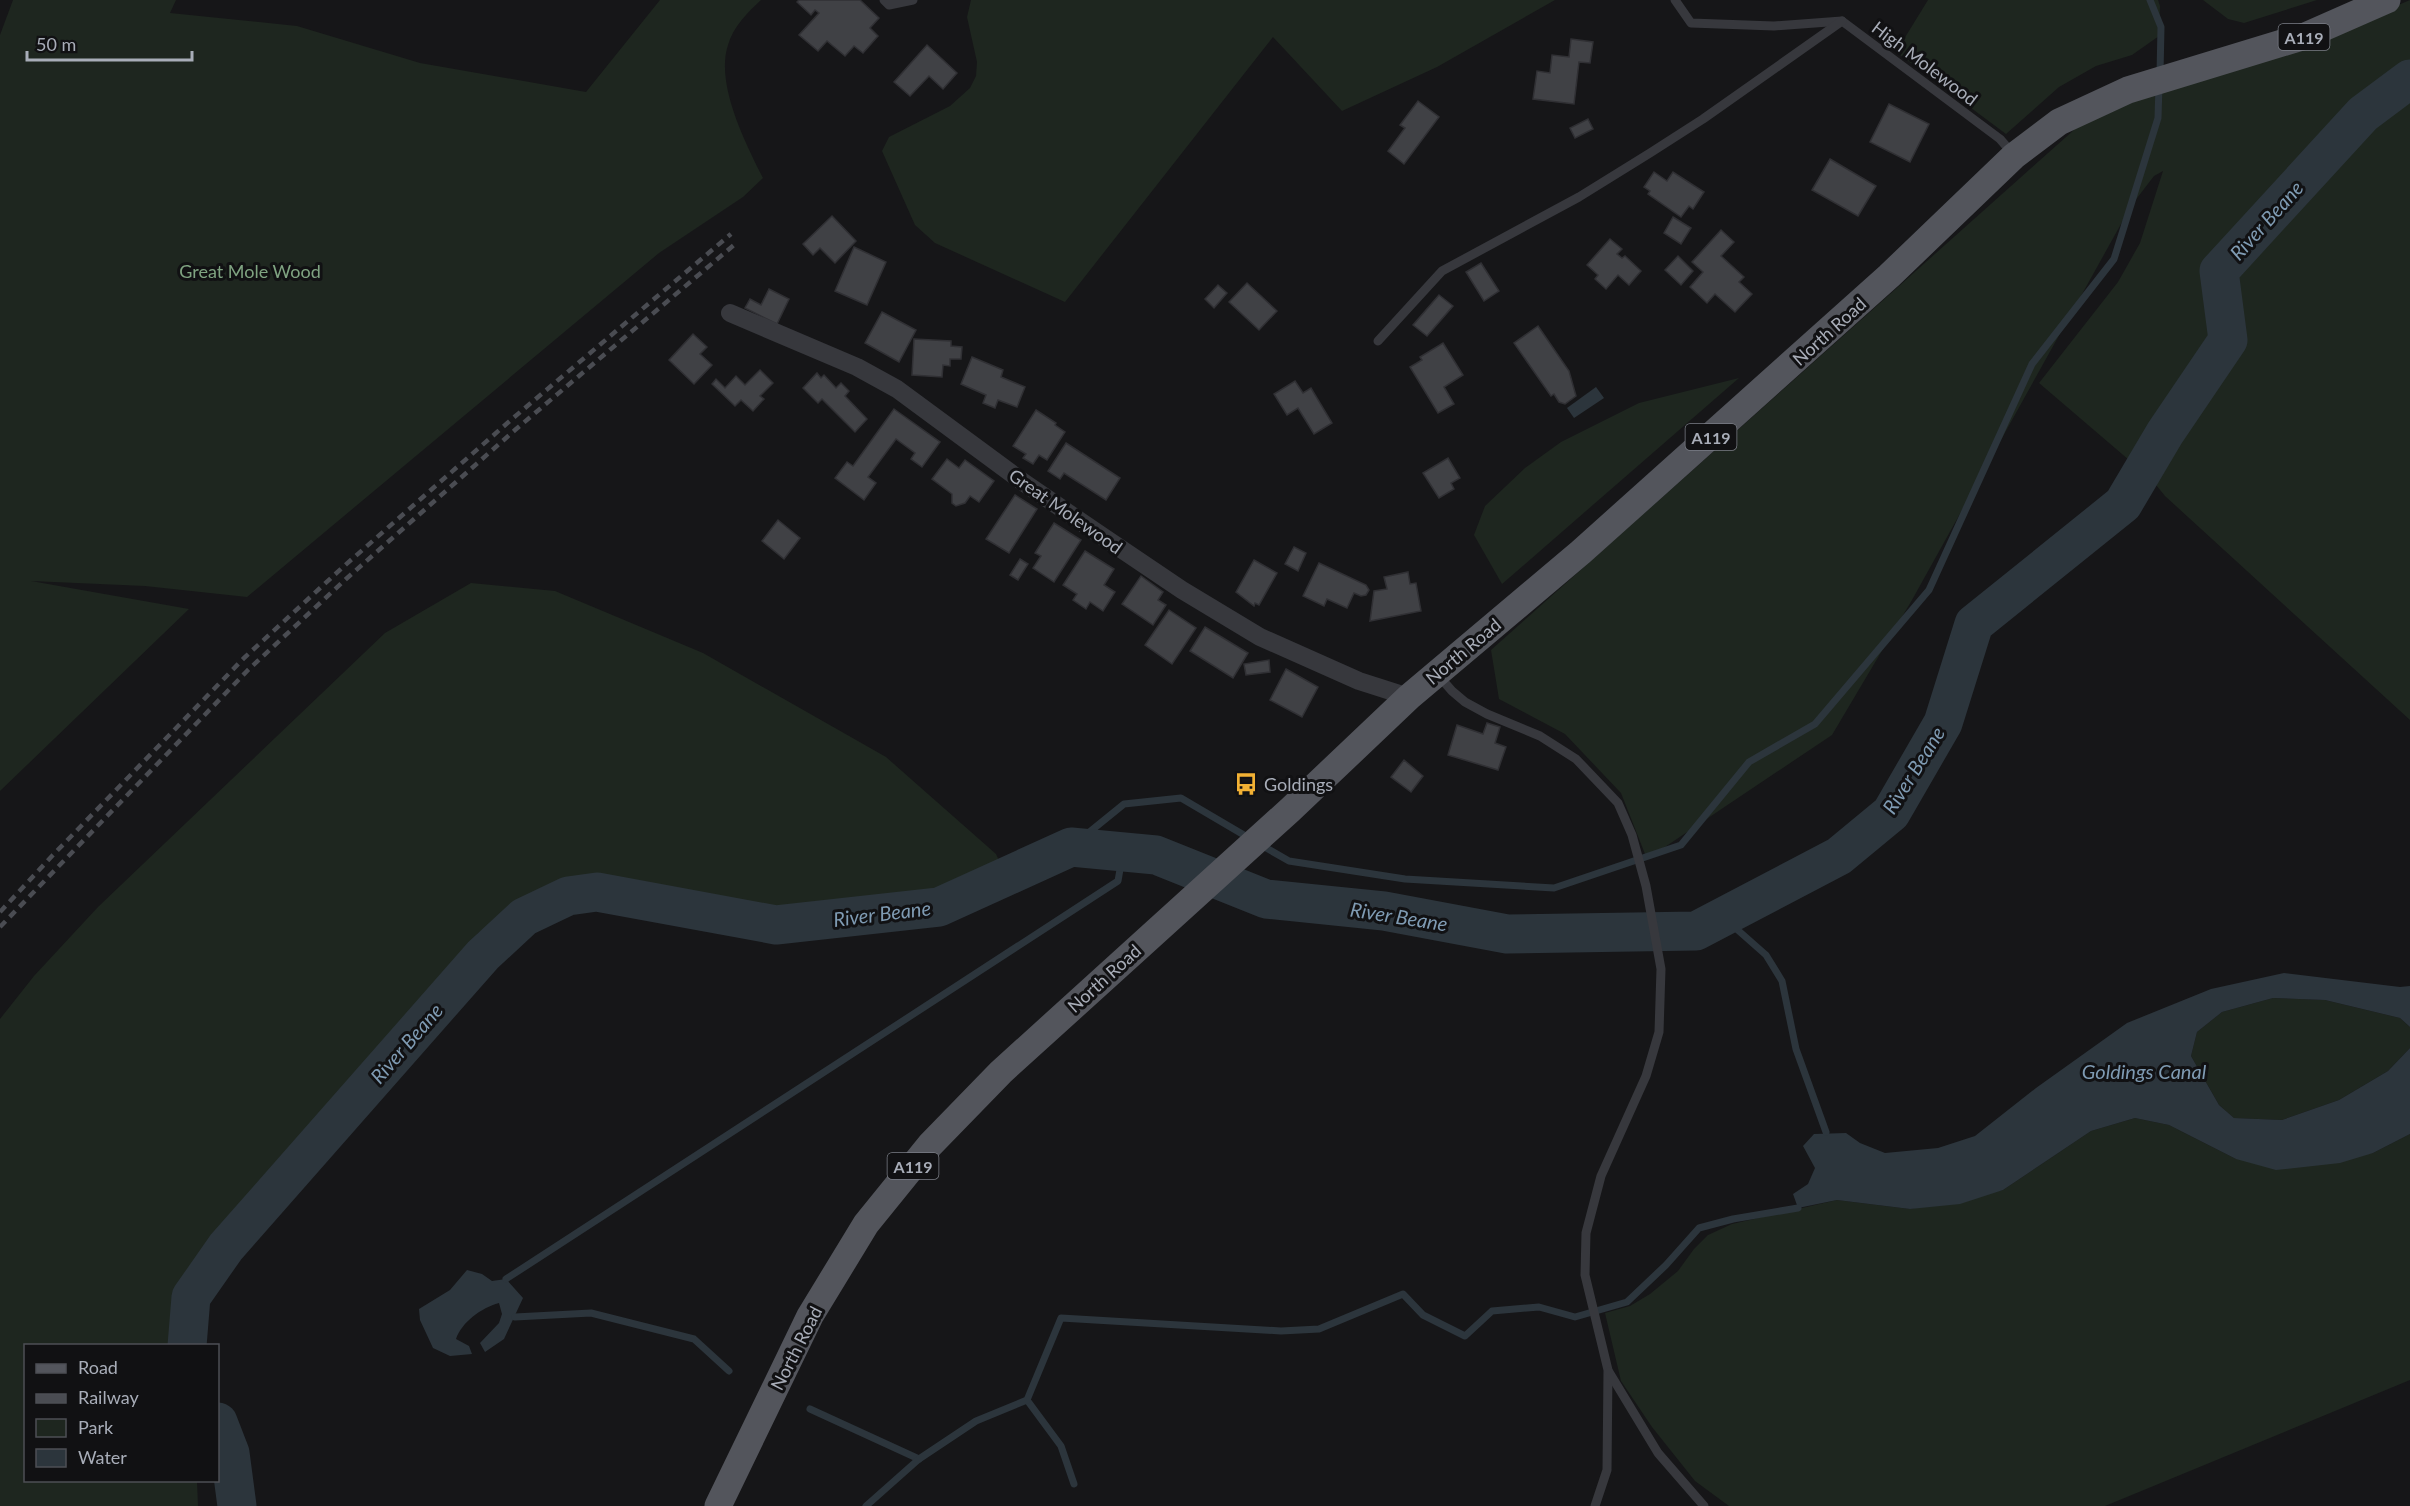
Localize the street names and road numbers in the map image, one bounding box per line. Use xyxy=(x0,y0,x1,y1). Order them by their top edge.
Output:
street label: High Molewood xyxy=(1868,16,1982,110)
road number: A119 xyxy=(2278,24,2330,50)
street label: North Road xyxy=(1788,292,1870,370)
road number: A119 xyxy=(1686,424,1736,450)
street label: Great Molewood xyxy=(1005,464,1127,558)
street label: North Road xyxy=(1421,613,1505,689)
street label: North Road xyxy=(1063,939,1145,1017)
road number: A119 xyxy=(888,1153,938,1179)
street label: North Road xyxy=(765,1302,827,1394)

